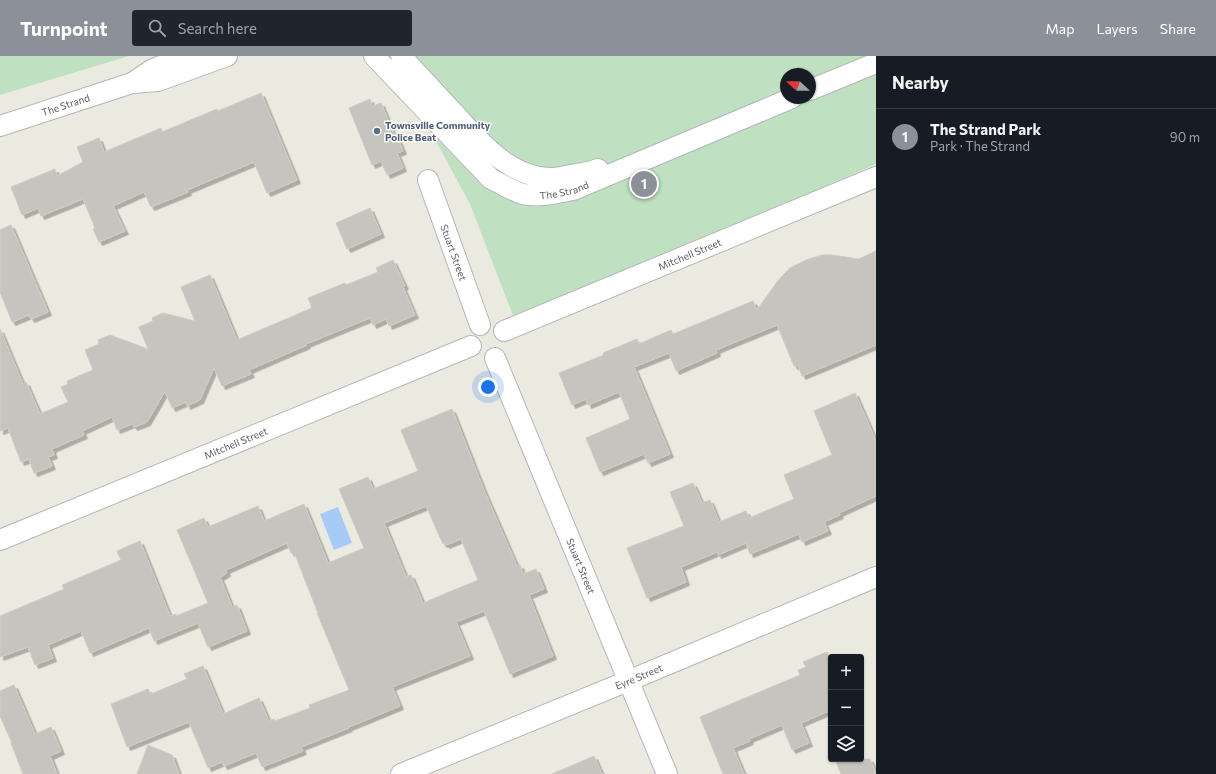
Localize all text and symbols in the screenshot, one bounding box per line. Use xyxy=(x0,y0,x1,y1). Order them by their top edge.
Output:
search box xyxy=(132,10,412,46)
text: Turnpoint xyxy=(20,17,108,40)
icon: search xyxy=(146,17,168,39)
text: Search here xyxy=(178,19,257,37)
text: Map xyxy=(1046,20,1074,37)
text: Layers xyxy=(1096,20,1138,37)
text: Share xyxy=(1160,20,1196,37)
north arrow xyxy=(780,68,816,104)
text: Nearby xyxy=(892,72,949,93)
street label: The Strand xyxy=(40,91,91,118)
place label: Townsville Community Police Beat xyxy=(385,119,491,143)
text: The Strand Park xyxy=(930,120,1041,138)
marker: Townsville Community Police Beat xyxy=(372,126,382,136)
text: 1 xyxy=(902,129,908,145)
text: 90 m xyxy=(1170,129,1200,145)
text: Park · The Strand xyxy=(930,138,1030,154)
pin: 1 xyxy=(631,169,657,199)
street label: The Strand xyxy=(539,178,590,201)
street label: Stuart Street xyxy=(438,223,470,282)
street label: Mitchell Street xyxy=(656,236,723,273)
your location xyxy=(478,377,498,397)
street label: Mitchell Street xyxy=(202,424,269,461)
street label: Stuart Street xyxy=(564,536,598,595)
map controls xyxy=(828,654,864,762)
button: + xyxy=(828,654,864,690)
street label: Eyre Street xyxy=(613,661,664,692)
button: − xyxy=(828,690,864,726)
button: layers xyxy=(828,726,864,762)

